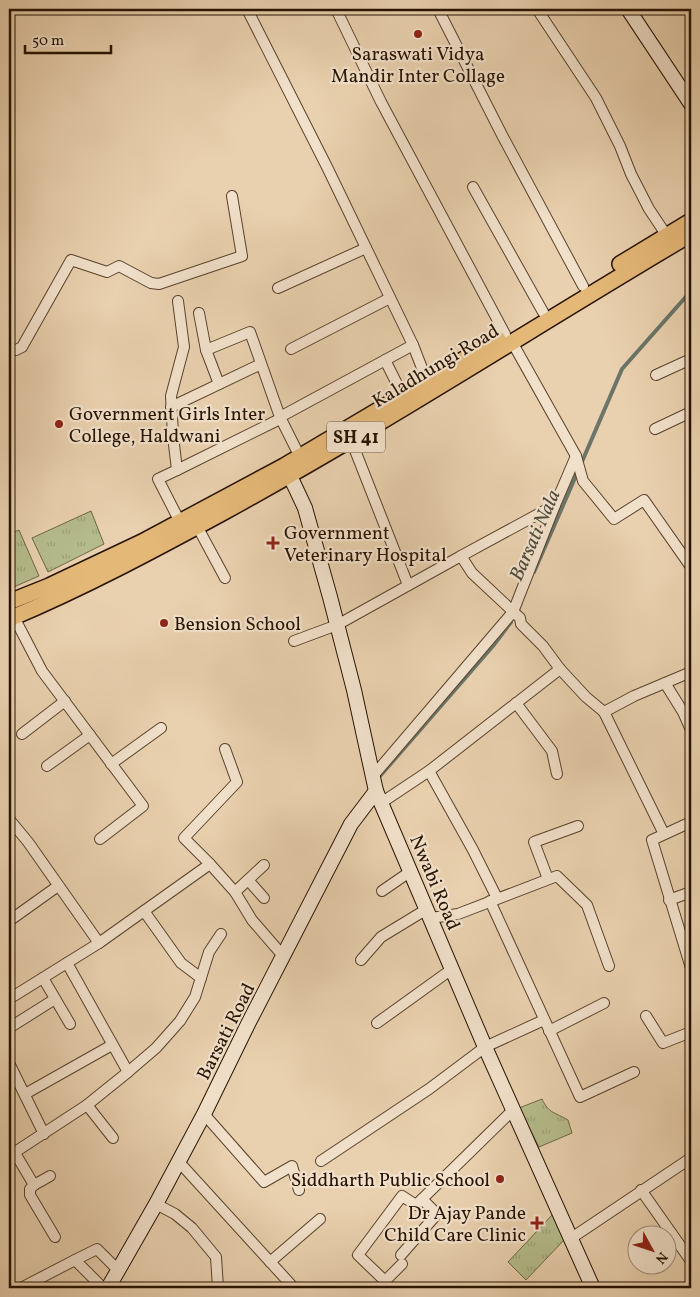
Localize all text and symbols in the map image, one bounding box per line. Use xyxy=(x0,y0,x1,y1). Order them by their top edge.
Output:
scale bar xyxy=(25,22,111,54)
marker: Saraswati Vidya Mandir Inter Collage xyxy=(412,28,424,40)
text: 50 m xyxy=(32,31,64,52)
place label: Saraswati Vidya Mandir Inter Collage xyxy=(331,42,505,90)
street label: Kaladhungi Road xyxy=(368,319,504,415)
place label: Government Girls Inter College, Haldwani xyxy=(69,402,265,450)
marker: Government Girls Inter College, Haldwani xyxy=(53,418,65,430)
road number: SH 41 xyxy=(327,422,385,452)
water label: Barsati Nala xyxy=(503,486,568,586)
place label: Government Veterinary Hospital xyxy=(284,521,447,569)
marker: Government Veterinary Hospital xyxy=(266,536,280,550)
place label: Bension School xyxy=(174,612,301,638)
marker: Bension School xyxy=(158,617,170,629)
street label: Nwabi Road xyxy=(402,831,466,934)
street label: Barsati Road xyxy=(191,979,262,1085)
place label: Siddharth Public School xyxy=(291,1168,490,1194)
marker: Siddharth Public School xyxy=(494,1173,506,1185)
place label: Dr Ajay Pande Child Care Clinic xyxy=(384,1201,526,1249)
marker: Dr Ajay Pande Child Care Clinic xyxy=(530,1216,544,1230)
north arrow xyxy=(628,1224,678,1274)
text: N xyxy=(650,1247,671,1267)

